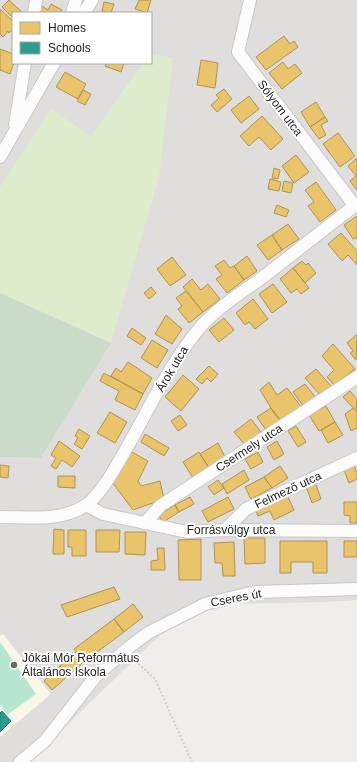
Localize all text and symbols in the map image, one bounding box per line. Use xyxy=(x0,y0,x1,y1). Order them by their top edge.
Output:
legend xyxy=(12,12,152,64)
text: Homes xyxy=(48,21,86,35)
text: Schools xyxy=(48,41,91,55)
street label: Sólyom utca xyxy=(255,77,306,139)
street label: Árok utca xyxy=(152,343,191,394)
street label: Csermely utca xyxy=(213,421,285,475)
street label: Felmező utca xyxy=(252,468,324,512)
street label: Forrásvölgy utca xyxy=(187,523,276,537)
street label: Cseres út xyxy=(209,586,263,610)
place label: Jókai Mór Református Általános Iskola xyxy=(22,651,139,679)
marker: Jókai Mór Református Általános Iskola xyxy=(9,660,19,670)

